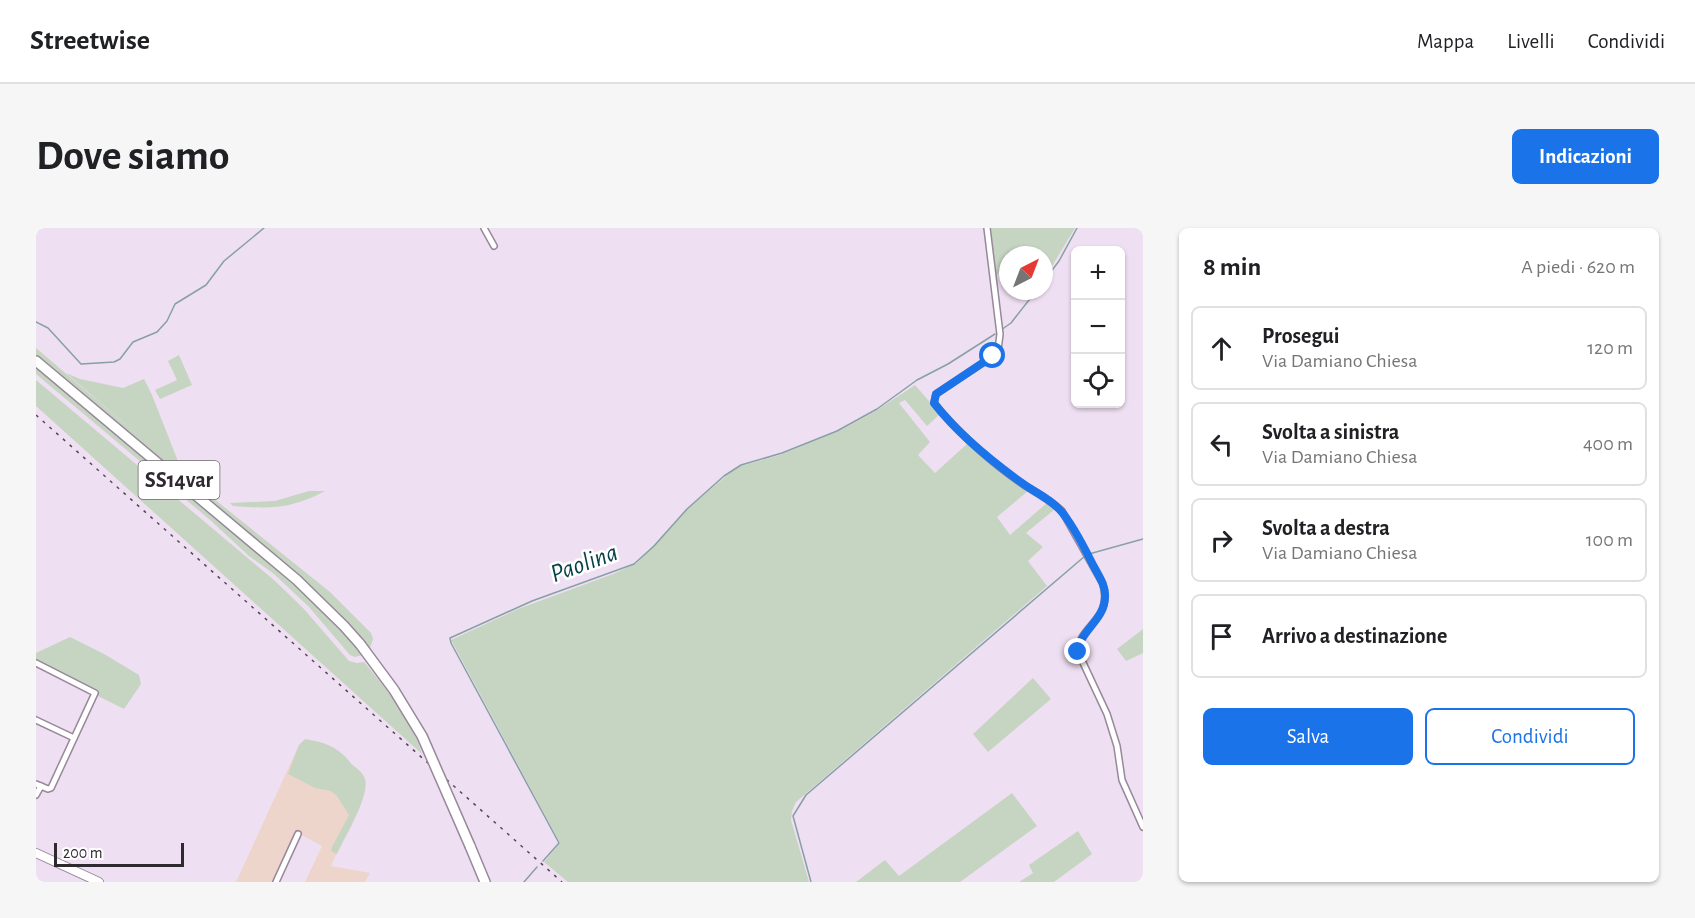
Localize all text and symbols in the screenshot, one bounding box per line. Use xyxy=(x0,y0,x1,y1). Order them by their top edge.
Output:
text: Streetwise xyxy=(30,27,150,55)
text: Mappa xyxy=(1417,31,1474,52)
text: Livelli xyxy=(1507,31,1555,52)
text: Condividi xyxy=(1588,31,1665,52)
button: Indicazioni xyxy=(1512,129,1659,184)
text: Dove siamo xyxy=(36,135,230,177)
north arrow xyxy=(999,246,1053,300)
map controls xyxy=(1071,246,1125,408)
button: + xyxy=(1071,246,1125,300)
text: 8 min xyxy=(1203,254,1261,280)
text: A piedi · 620 m xyxy=(1521,257,1635,277)
button: − xyxy=(1071,300,1125,354)
text: Prosegui xyxy=(1262,325,1339,347)
icon: ahead xyxy=(1205,332,1238,365)
text: 120 m xyxy=(1587,338,1633,358)
route start xyxy=(979,342,1005,368)
text: Via Damiano Chiesa xyxy=(1262,351,1417,371)
button: locate xyxy=(1071,354,1125,408)
text: Svolta a sinistra xyxy=(1262,421,1399,443)
icon: left xyxy=(1205,428,1238,461)
text: 400 m xyxy=(1583,434,1633,454)
text: Via Damiano Chiesa xyxy=(1262,447,1417,467)
road number: SS14var xyxy=(138,461,220,499)
text: Svolta a destra xyxy=(1262,517,1390,539)
icon: right xyxy=(1205,524,1238,557)
text: 100 m xyxy=(1586,530,1633,550)
water label: Paolina xyxy=(547,539,621,587)
text: Via Damiano Chiesa xyxy=(1262,543,1417,563)
icon: arrive xyxy=(1205,620,1238,653)
text: Arrivo a destinazione xyxy=(1262,625,1447,647)
route end xyxy=(1064,638,1090,664)
button: Salva xyxy=(1203,708,1413,765)
button: Condividi xyxy=(1425,708,1635,765)
scale bar xyxy=(54,840,184,868)
text: 200 m xyxy=(63,845,103,861)

